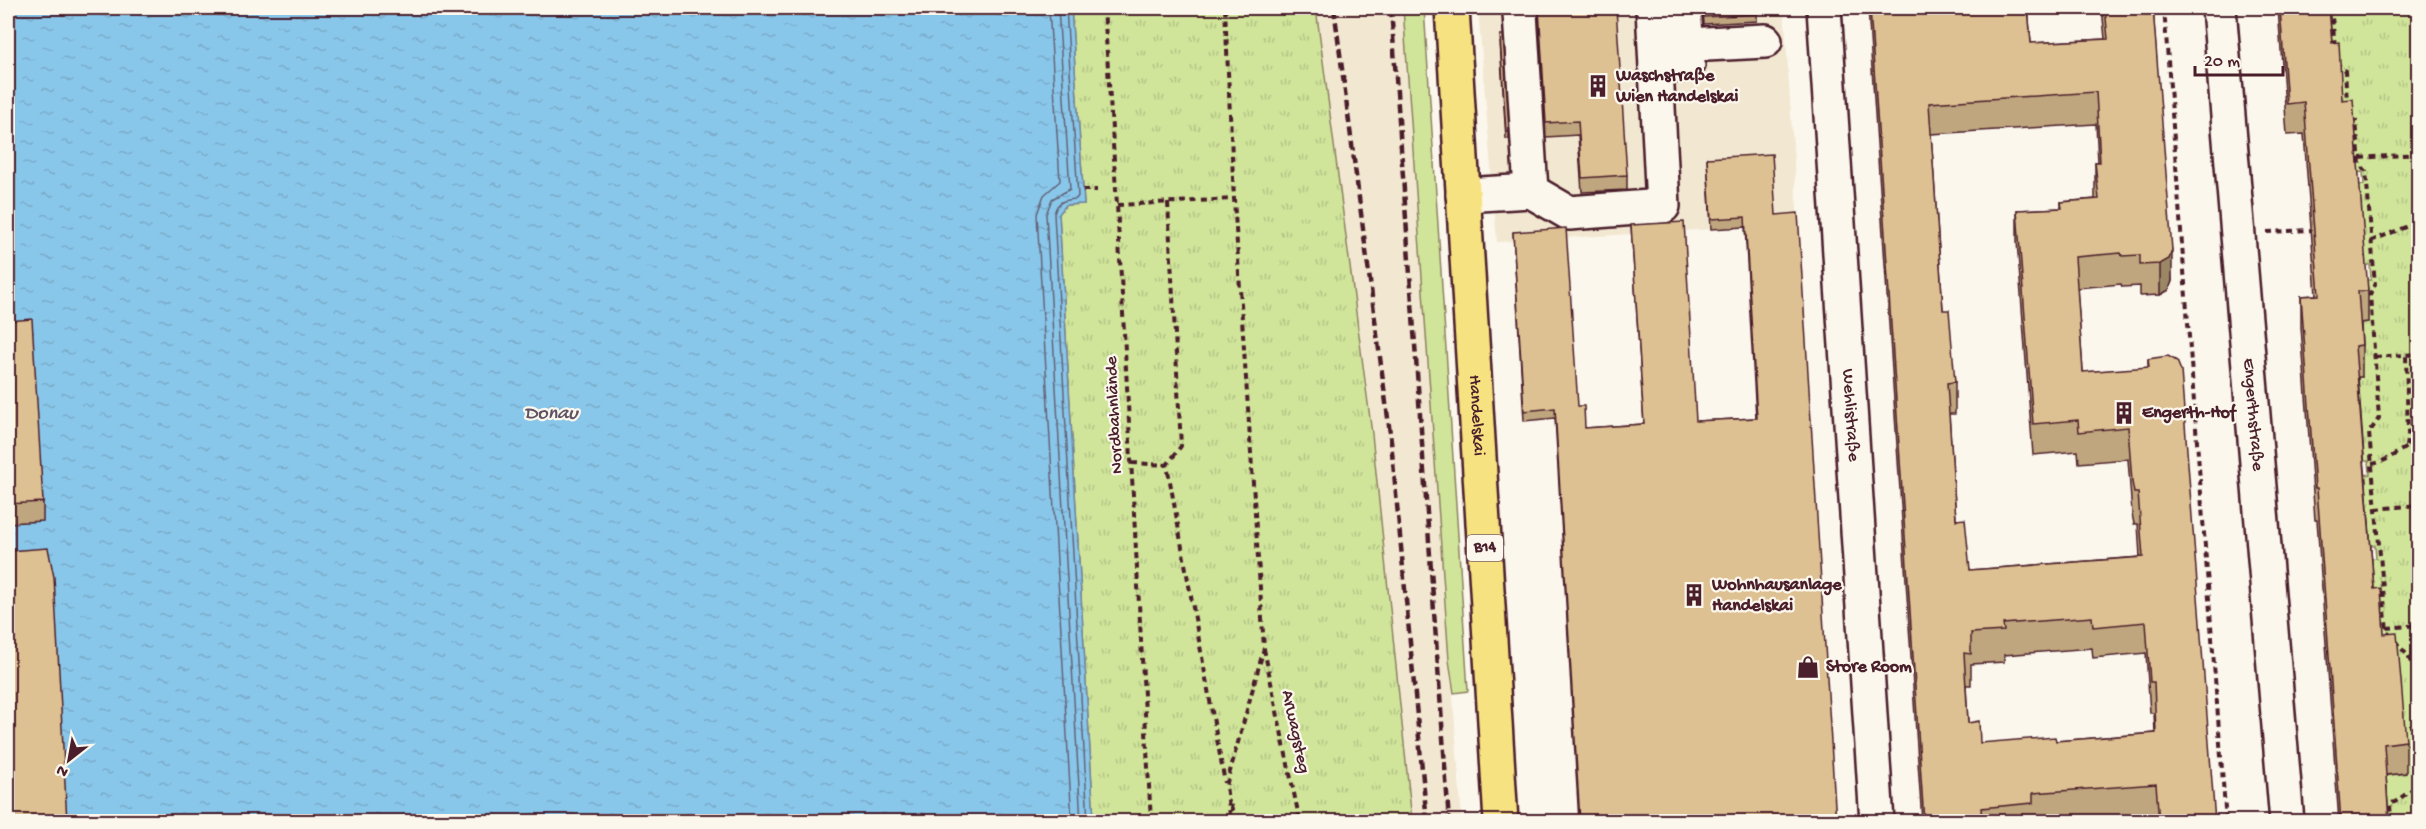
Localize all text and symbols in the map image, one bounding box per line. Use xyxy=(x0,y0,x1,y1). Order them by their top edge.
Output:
scale bar xyxy=(2195,39,2284,77)
text: 20 m xyxy=(2204,52,2240,73)
place label: Waschstraße Wien Handelskai xyxy=(1615,66,1739,108)
building icon: Waschstraße Wien Handelskai xyxy=(1585,73,1611,99)
street label: Nordbahnlände xyxy=(1101,355,1129,475)
street label: Engerthstraße xyxy=(2238,357,2268,473)
street label: Wehlistraße xyxy=(1837,368,1864,463)
street label: Handelskai xyxy=(1464,374,1489,457)
building icon: Engerth-Hof xyxy=(2111,400,2137,426)
water label: Donau xyxy=(524,403,579,426)
place label: Engerth-Hof xyxy=(2142,403,2237,424)
road number: B14 xyxy=(1467,535,1503,561)
place label: Wohnhausanlage Handelskai xyxy=(1711,575,1842,617)
building icon: Wohnhausanlage Handelskai xyxy=(1681,582,1707,608)
shop icon: Store Room xyxy=(1795,654,1821,680)
place label: Store Room xyxy=(1826,657,1912,678)
street label: Arwagsteg xyxy=(1276,688,1314,776)
north arrow xyxy=(39,730,99,790)
text: N xyxy=(53,759,72,781)

